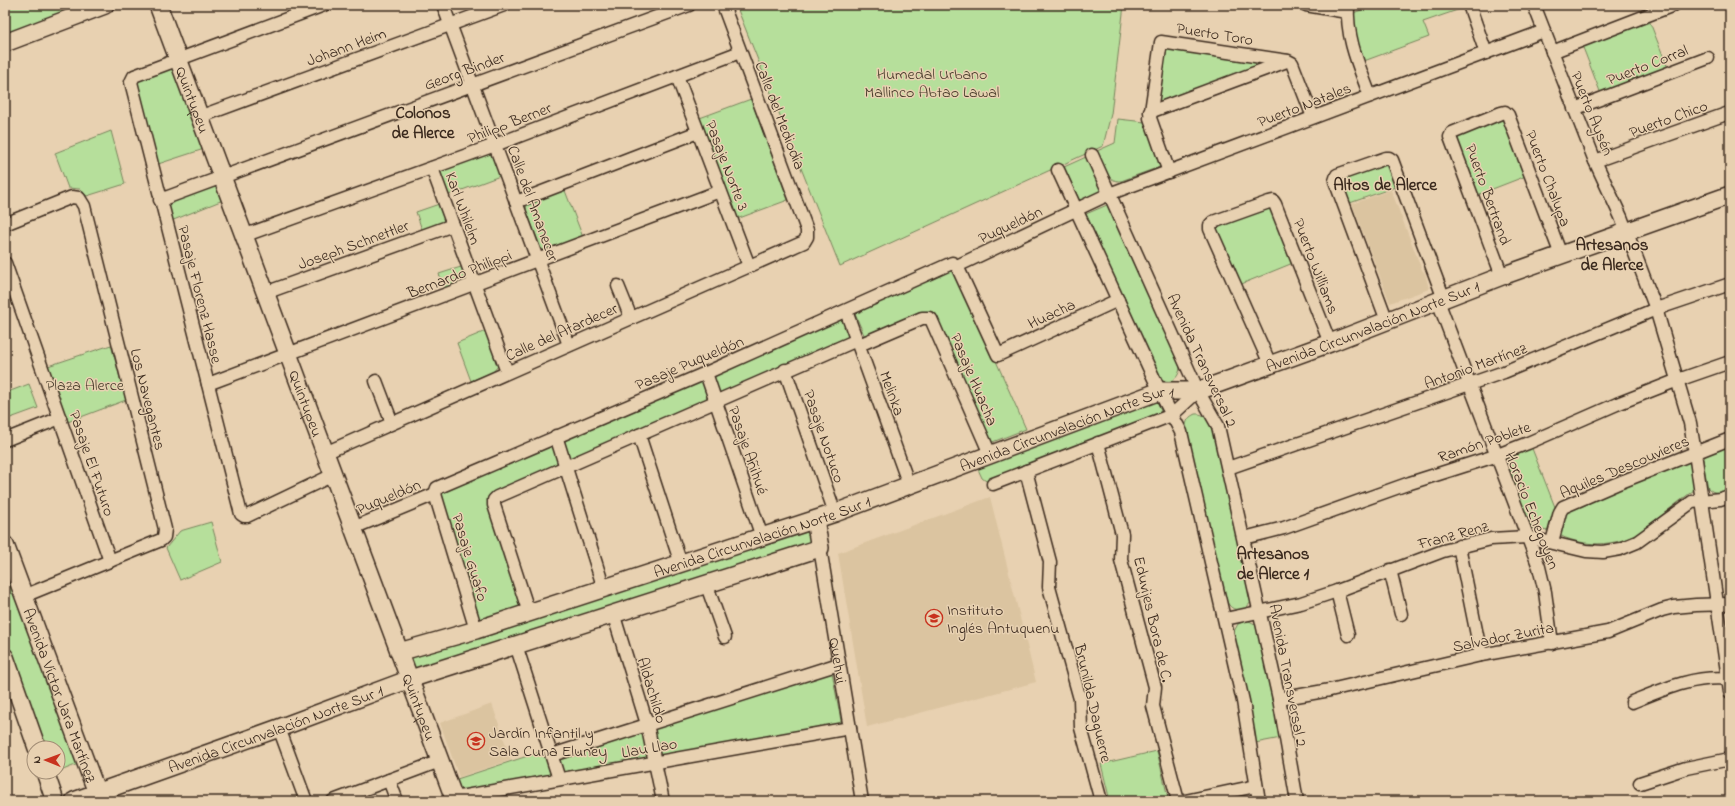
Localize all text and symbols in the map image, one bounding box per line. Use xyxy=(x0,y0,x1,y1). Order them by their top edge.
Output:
street label: Puerto Toro xyxy=(1175,17,1255,53)
street label: Johann Heim xyxy=(303,22,390,73)
street label: Puerto Corral xyxy=(1603,39,1692,92)
street label: Georg Binder xyxy=(421,46,508,98)
street label: Calle del Mediodía xyxy=(747,58,811,173)
street label: Quintupeu xyxy=(168,63,215,137)
park label: Humedal Urbano Mallinco Abtao Lawal xyxy=(865,63,1000,105)
street label: Puerto Aysén xyxy=(1563,68,1619,160)
street label: Puerto Natales xyxy=(1254,77,1355,135)
street label: Puerto Chico xyxy=(1626,95,1711,145)
street label: Philipp Berner xyxy=(464,97,555,151)
district label: Colonos de Alerce xyxy=(392,101,456,146)
street label: Pasaje Norte 3 xyxy=(698,117,754,215)
street label: Puerto Chalupa xyxy=(1518,127,1577,230)
street label: Puerto Bertrand xyxy=(1458,141,1517,249)
street label: Calle del Amanecer xyxy=(500,142,564,265)
street label: Karl Whilelm xyxy=(438,169,486,248)
district label: Altos de Alerce xyxy=(1333,173,1438,198)
street label: Puqueldón xyxy=(975,200,1047,251)
street label: Joseph Schnettler xyxy=(295,215,413,277)
street label: Puerto Williams xyxy=(1286,215,1344,318)
street label: Pasaje Florenz Hasse xyxy=(170,223,228,367)
district label: Artesanos de Alerce xyxy=(1576,233,1649,278)
street label: Bernardo Philippi xyxy=(403,244,516,306)
street label: Avenida Circunvalación Norte Sur 1 xyxy=(1263,276,1484,379)
street label: Avenida Transversal 2 xyxy=(1160,290,1243,432)
street label: Huacha xyxy=(1024,293,1080,336)
street label: Calle del Atardecer xyxy=(502,297,622,368)
street label: Pasaje Puqueldón xyxy=(632,330,748,398)
street label: Pasaje Huacha xyxy=(943,330,1003,430)
street label: Antonio Martínez xyxy=(1421,337,1531,397)
street label: Los Navegantes xyxy=(123,346,171,453)
street label: Quintupeu xyxy=(281,367,328,441)
street label: Melinka xyxy=(872,368,910,419)
park label: Plaza Alerce xyxy=(46,374,125,398)
street label: Avenida Circunvalación Norte Sur 1 xyxy=(957,381,1174,479)
street label: Pasaje Notuco xyxy=(796,387,850,486)
street label: Pasaje Añihué xyxy=(721,403,774,499)
street label: Pasaje El Futuro xyxy=(62,407,120,520)
street label: Ramón Poblete xyxy=(1435,416,1535,470)
street label: Aquiles Descouvieres xyxy=(1556,430,1693,506)
street label: Horacio Echegoyen xyxy=(1498,448,1565,573)
street label: Puqueldón xyxy=(353,473,425,522)
street label: Avenida Circunvalación Norte Sur 1 xyxy=(651,491,875,585)
street label: Pasaje Guafo xyxy=(444,511,494,604)
street label: Franz Renz xyxy=(1415,515,1492,557)
district label: Artesanos de Alerce 1 xyxy=(1237,542,1310,587)
street label: Eduvijes Bora de C. xyxy=(1126,554,1178,685)
place label: Instituto Inglés Antuquenu xyxy=(947,599,1059,641)
street label: Avenida Transversal 2 xyxy=(1261,602,1313,749)
street label: Avenida Víctor Jara Martínez xyxy=(15,605,102,787)
school or university icon: Instituto Inglés Antuquenu xyxy=(924,608,944,628)
street label: Salvador Zurita xyxy=(1451,616,1556,660)
street label: Quehui xyxy=(821,636,852,686)
street label: Brunilda Daguerre xyxy=(1067,641,1118,766)
street label: Aldachildo xyxy=(630,655,672,726)
street label: Quintupeu xyxy=(395,671,441,744)
street label: Avenida Circunvalación Norte Sur 1 xyxy=(165,680,387,781)
place label: Jardín Infantil y Sala Cuna Eluney xyxy=(489,722,607,764)
school or university icon: Jardín Infantil y Sala Cuna Eluney xyxy=(466,731,486,751)
street label: Llau Llao xyxy=(620,732,679,766)
north arrow xyxy=(26,740,66,780)
text: N xyxy=(29,756,45,764)

